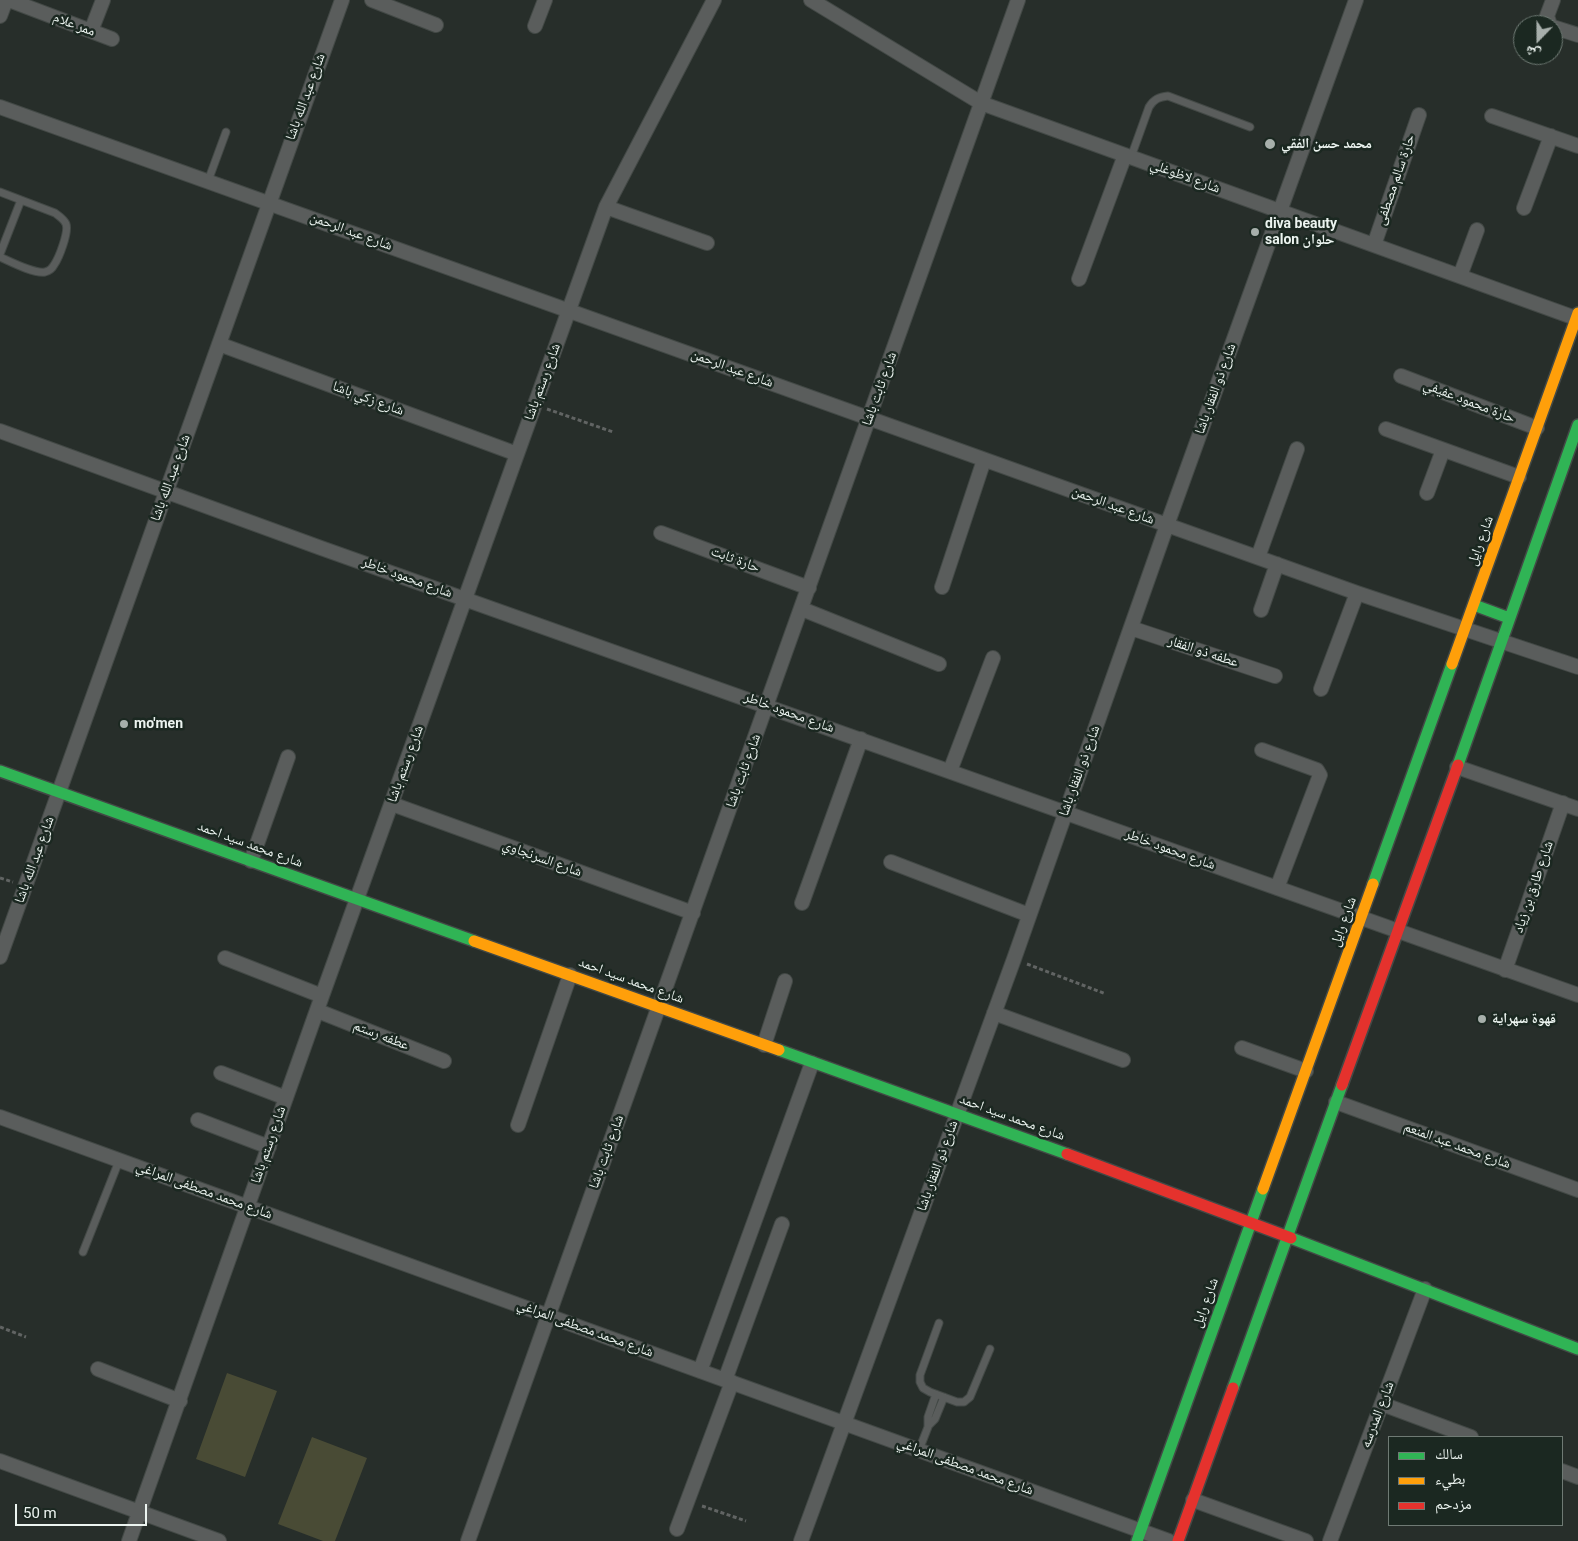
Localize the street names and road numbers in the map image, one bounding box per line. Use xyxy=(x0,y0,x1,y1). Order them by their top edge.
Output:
street label: ممر علام xyxy=(51,9,97,41)
street label: شارع عبد الله باشا xyxy=(283,51,329,143)
street label: حارة سالم مصطفى xyxy=(1373,132,1419,228)
street label: شارع لاظوغلي xyxy=(1148,157,1222,197)
street label: شارع عبد الرحمن xyxy=(308,209,394,255)
street label: شارع رستم باشا xyxy=(521,341,565,423)
street label: شارع ذو الفقار باشا xyxy=(1192,341,1240,437)
street label: شارع عبد الرحمن xyxy=(689,346,775,392)
street label: شارع ثابت باشا xyxy=(859,350,901,428)
street label: حارة محمود عفيفي xyxy=(1421,377,1517,427)
street label: شارع زكي باشا xyxy=(330,378,406,420)
street label: شارع عبد الله باشا xyxy=(148,432,194,524)
street label: شارع عبد الرحمن xyxy=(1070,483,1156,529)
street label: شارع رايل xyxy=(1464,514,1498,568)
street label: حارة ثابت xyxy=(708,543,762,577)
street label: شارع محمود خاطر xyxy=(360,554,454,602)
street label: عطفه ذو الفقار xyxy=(1166,633,1240,671)
street label: شارع محمود خاطر xyxy=(742,689,836,737)
street label: شارع رستم باشا xyxy=(384,723,428,805)
street label: شارع ذو الفقار باشا xyxy=(1056,723,1104,819)
street label: شارع ثابت باشا xyxy=(723,732,765,810)
street label: شارع عبد الله باشا xyxy=(12,814,58,906)
street label: شارع محمد سيد احمد xyxy=(195,818,305,872)
street label: شارع محمود خاطر xyxy=(1123,826,1217,874)
street label: شارع السرنجاوي xyxy=(500,837,584,881)
street label: شارع طارق بن زياد xyxy=(1510,839,1558,935)
street label: شارع رايل xyxy=(1327,895,1361,949)
street label: شارع محمد سيد احمد xyxy=(576,954,686,1008)
street label: عطفه رستم xyxy=(351,1018,411,1054)
street label: شارع محمد سيد احمد xyxy=(957,1091,1067,1145)
street label: شارع رستم باشا xyxy=(248,1104,290,1186)
street label: شارع ثابت باشا xyxy=(586,1113,628,1191)
street label: شارع ذو الفقار باشا xyxy=(914,1118,962,1214)
street label: شارع محمد عبد المنعم xyxy=(1401,1119,1513,1173)
street label: شارع محمد مصطفى المراغي xyxy=(133,1158,275,1224)
street label: شارع رايل xyxy=(1189,1276,1223,1330)
street label: شارع محمد مصطفى المراغي xyxy=(514,1296,656,1362)
street label: شارع المدرسه xyxy=(1358,1379,1398,1451)
street label: شارع محمد مصطفى المراغي xyxy=(894,1434,1036,1500)

